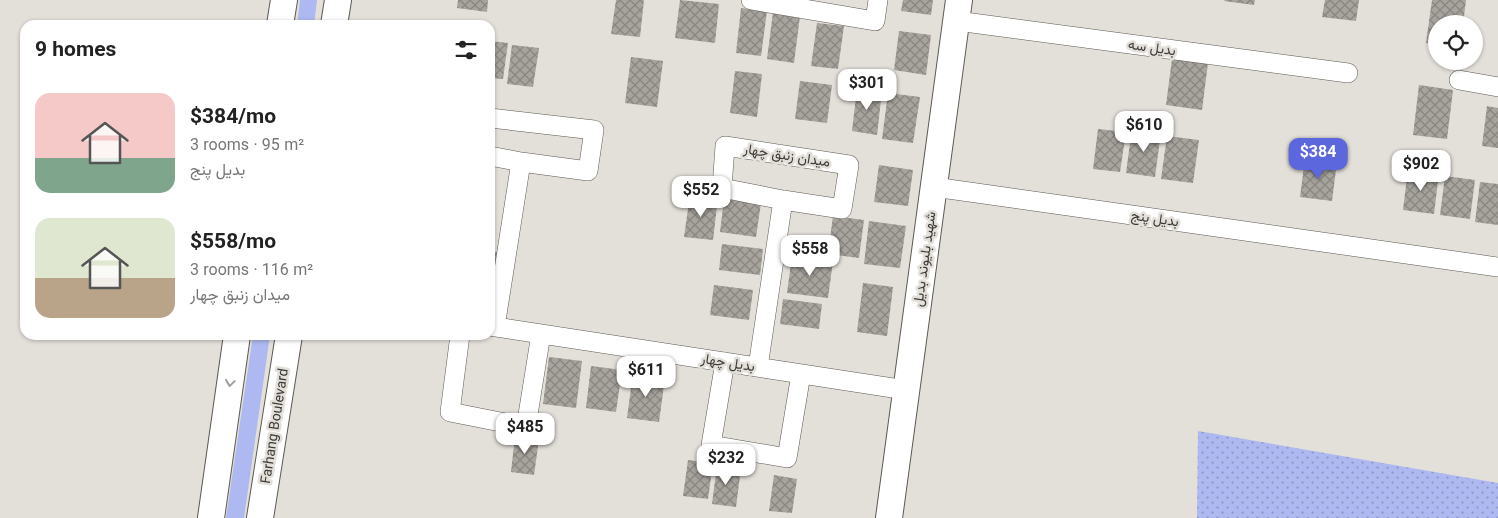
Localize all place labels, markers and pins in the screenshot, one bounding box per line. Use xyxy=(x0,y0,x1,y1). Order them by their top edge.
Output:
pin: $301 xyxy=(837,68,897,111)
pin: $610 xyxy=(1114,110,1174,153)
pin: $384 xyxy=(1288,138,1348,180)
pin: $902 xyxy=(1391,150,1451,192)
pin: $552 xyxy=(671,176,731,218)
pin: $558 xyxy=(780,234,840,277)
pin: $611 xyxy=(616,356,676,398)
pin: $485 xyxy=(495,412,555,455)
pin: $232 xyxy=(696,444,756,486)

